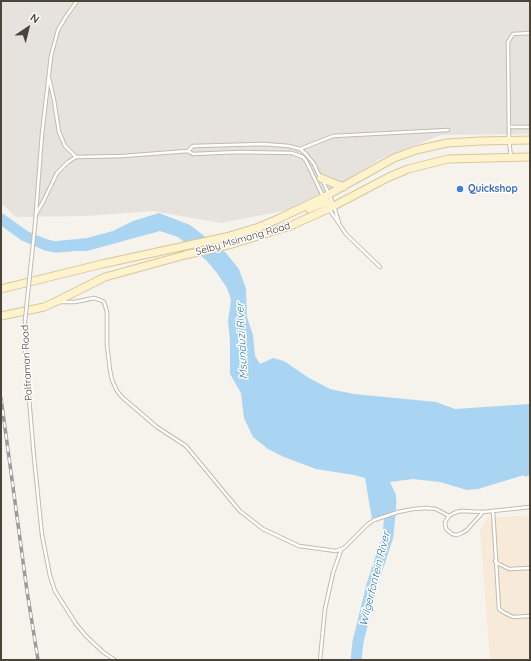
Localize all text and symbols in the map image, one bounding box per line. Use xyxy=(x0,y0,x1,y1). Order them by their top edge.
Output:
north arrow xyxy=(8,8,48,48)
text: N xyxy=(28,10,42,26)
place label: Quickshop xyxy=(468,183,518,195)
marker: Quickshop xyxy=(455,184,465,194)
street label: Selby Msimang Road xyxy=(194,220,292,258)
water label: Msunduzi River xyxy=(233,302,251,380)
street label: Palframan Road xyxy=(19,325,35,401)
water label: Wilgerfontein River xyxy=(357,531,393,627)

